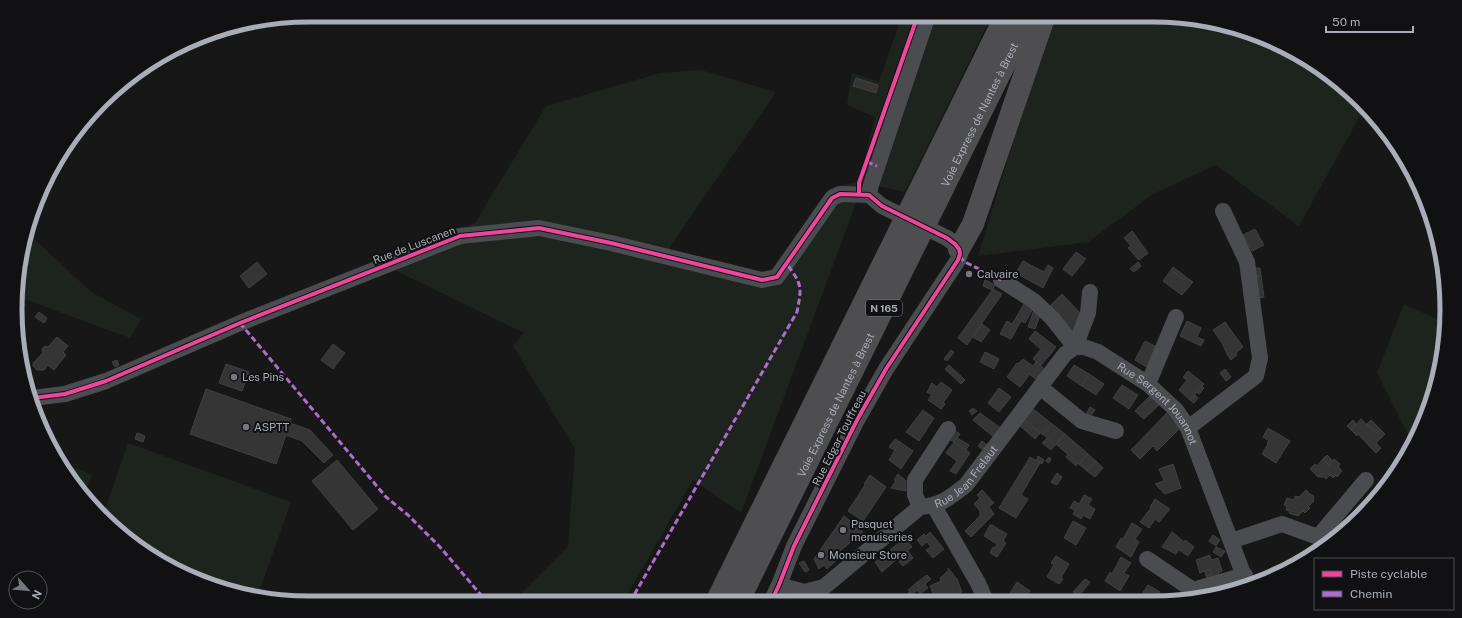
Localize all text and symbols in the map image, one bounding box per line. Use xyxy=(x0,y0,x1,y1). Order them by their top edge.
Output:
scale bar xyxy=(1326,8,1413,34)
text: 50 m xyxy=(1332,15,1360,29)
street label: Voie Express de Nantes à Brest xyxy=(939,41,1020,189)
street label: Rue de Luscanen xyxy=(371,224,457,266)
place label: Calvaire xyxy=(977,268,1018,280)
marker: Calvaire xyxy=(964,269,974,279)
road number: N 165 xyxy=(866,300,902,316)
street label: Voie Express de Nantes à Brest xyxy=(795,331,876,479)
street label: Rue Sergent Jouannot xyxy=(1115,360,1200,446)
place label: Les Pins xyxy=(242,371,285,383)
marker: Les Pins xyxy=(229,372,239,382)
street label: Rue Edgar Touffreau xyxy=(810,388,868,488)
place label: ASPTT xyxy=(254,421,290,433)
marker: ASPTT xyxy=(241,422,251,432)
street label: Rue Jean Frelaut xyxy=(933,443,1000,510)
place label: Pasquet menuiseries xyxy=(851,518,913,543)
marker: Pasquet menuiseries xyxy=(838,525,848,535)
place label: Monsieur Store xyxy=(829,549,907,561)
marker: Monsieur Store xyxy=(816,550,826,560)
legend xyxy=(1314,558,1454,610)
text: Piste cyclable xyxy=(1350,567,1427,581)
north arrow xyxy=(8,570,48,610)
text: Chemin xyxy=(1350,587,1392,601)
text: N xyxy=(30,588,44,601)

